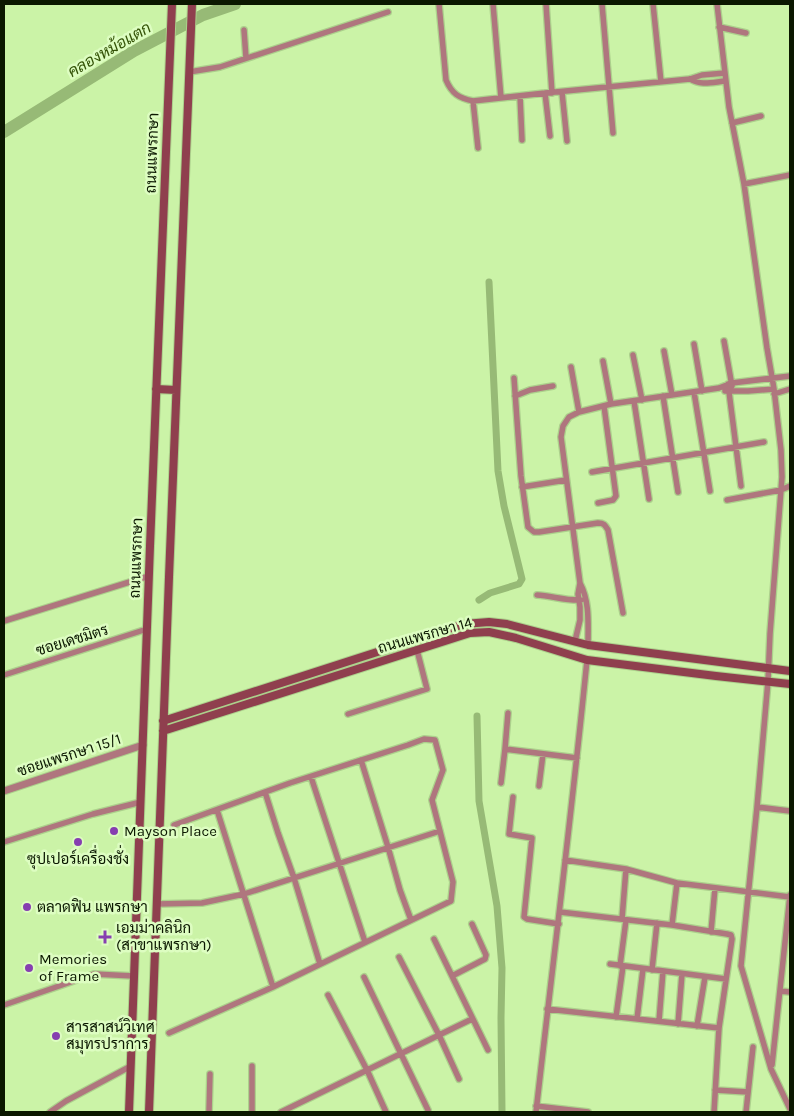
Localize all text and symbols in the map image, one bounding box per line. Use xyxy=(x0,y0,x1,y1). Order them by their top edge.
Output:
water label: คลองหม้อแตก xyxy=(63,16,154,81)
street label: ถนนแพรกษา xyxy=(142,112,162,194)
street label: ถนนแพรกษา xyxy=(126,517,146,599)
street label: ถนนแพรกษา 14 xyxy=(376,613,475,657)
street label: ซอยเดชมิตร xyxy=(34,620,110,660)
street label: ซอยแพรกษา 15/1 xyxy=(15,730,123,780)
place label: Mayson Place xyxy=(124,822,217,840)
marker: Mayson Place xyxy=(108,825,120,837)
marker: ซุปเปอร์เครื่องชั่ง xyxy=(72,836,84,848)
place label: ซุปเปอร์เครื่องชั่ง xyxy=(27,844,129,870)
place label: ตลาดฟิน แพรกษา xyxy=(37,898,148,916)
marker: ตลาดฟิน แพรกษา xyxy=(21,901,33,913)
place label: เอมม่าคลินิก (สาขาแพรกษา) xyxy=(116,918,212,954)
marker: เอมม่าคลินิก (สาขาแพรกษา) xyxy=(98,930,112,944)
place label: Memories of Frame xyxy=(39,950,107,985)
marker: Memories of Frame xyxy=(23,962,35,974)
place label: สารสาสน์วิเทศ สมุทรปราการ xyxy=(66,1017,155,1055)
marker: สารสาสน์วิเทศ สมุทรปราการ xyxy=(50,1030,62,1042)

